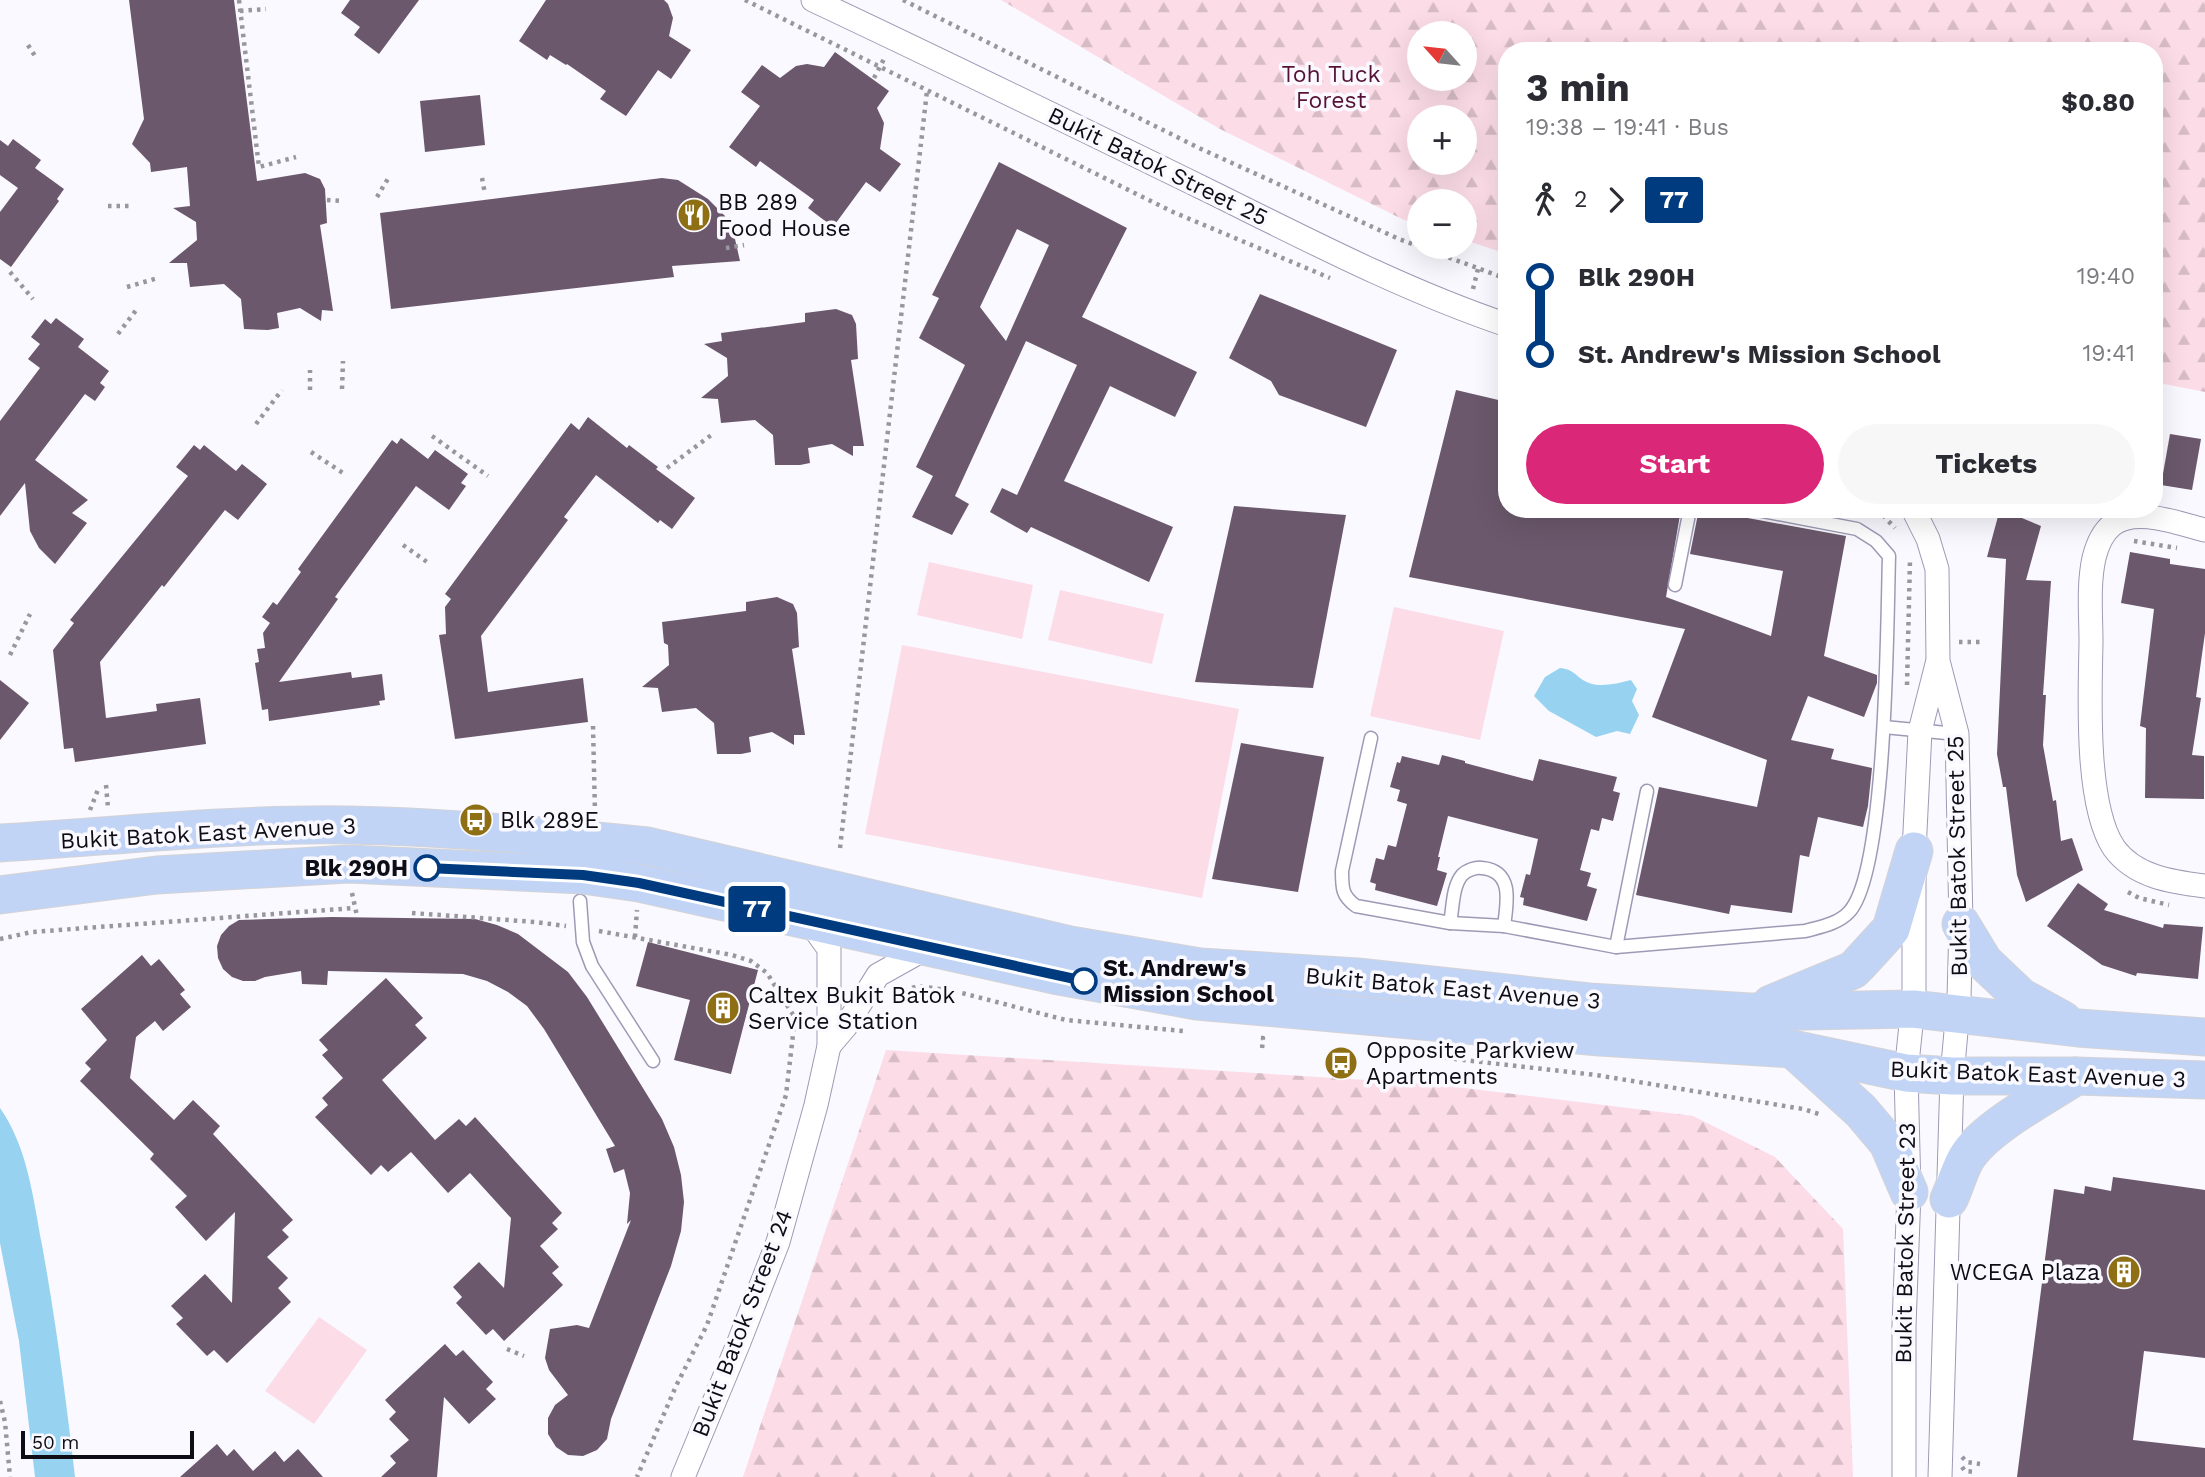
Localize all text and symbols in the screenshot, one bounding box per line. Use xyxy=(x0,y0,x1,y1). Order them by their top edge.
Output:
north arrow xyxy=(1407,21,1477,91)
map controls xyxy=(1407,21,1477,259)
park label: Toh Tuck Forest xyxy=(1281,61,1381,114)
text: 3 min xyxy=(1526,66,1630,110)
text: $0.80 xyxy=(2061,87,2135,117)
street label: Bukit Batok Street 25 xyxy=(1044,101,1272,231)
button: + xyxy=(1407,105,1477,175)
text: 19:38 – 19:41 · Bus xyxy=(1526,114,1729,141)
icon: walk xyxy=(1526,181,1564,219)
icon: forward xyxy=(1597,181,1635,219)
text: 2 xyxy=(1574,186,1587,213)
text: 77 xyxy=(1659,186,1689,214)
place label: BB 289 Food House xyxy=(718,189,851,242)
button: − xyxy=(1407,189,1477,259)
restaurant icon: BB 289 Food House xyxy=(675,196,713,234)
text: Blk 290H xyxy=(1578,262,1695,292)
text: 19:40 xyxy=(2077,263,2135,290)
text: St. Andrew's Mission School xyxy=(1578,339,1940,369)
text: 19:41 xyxy=(2082,340,2135,367)
button: Start xyxy=(1526,424,1824,504)
button: Tickets xyxy=(1838,424,2135,504)
street label: Bukit Batok Street 25 xyxy=(1942,735,1973,977)
bus stop icon: Blk 289E xyxy=(457,801,495,839)
place label: Blk 289E xyxy=(500,807,599,834)
street label: Bukit Batok East Avenue 3 xyxy=(59,812,357,855)
place label: Blk 290H xyxy=(304,855,408,882)
marker: Blk 290H xyxy=(414,855,440,881)
line badge: 77 xyxy=(726,886,788,932)
text: 77 xyxy=(742,895,772,923)
place label: St. Andrew's Mission School xyxy=(1103,955,1274,1008)
street label: Bukit Batok East Avenue 3 xyxy=(1304,962,1602,1015)
marker: St. Andrew's Mission School xyxy=(1071,968,1097,994)
place label: Caltex Bukit Batok Service Station xyxy=(748,982,955,1035)
building icon: Caltex Bukit Batok Service Station xyxy=(704,989,742,1027)
place label: Opposite Parkview Apartments xyxy=(1366,1037,1575,1090)
bus stop icon: Opposite Parkview Apartments xyxy=(1322,1044,1360,1082)
street label: Bukit Batok East Avenue 3 xyxy=(1889,1056,2186,1093)
street label: Bukit Batok Street 23 xyxy=(1890,1122,1921,1364)
street label: Bukit Batok Street 24 xyxy=(687,1206,798,1441)
building icon: WCEGA Plaza xyxy=(2105,1253,2143,1291)
place label: WCEGA Plaza xyxy=(1950,1259,2100,1286)
scale bar xyxy=(21,1428,194,1460)
text: 50 m xyxy=(32,1431,79,1454)

